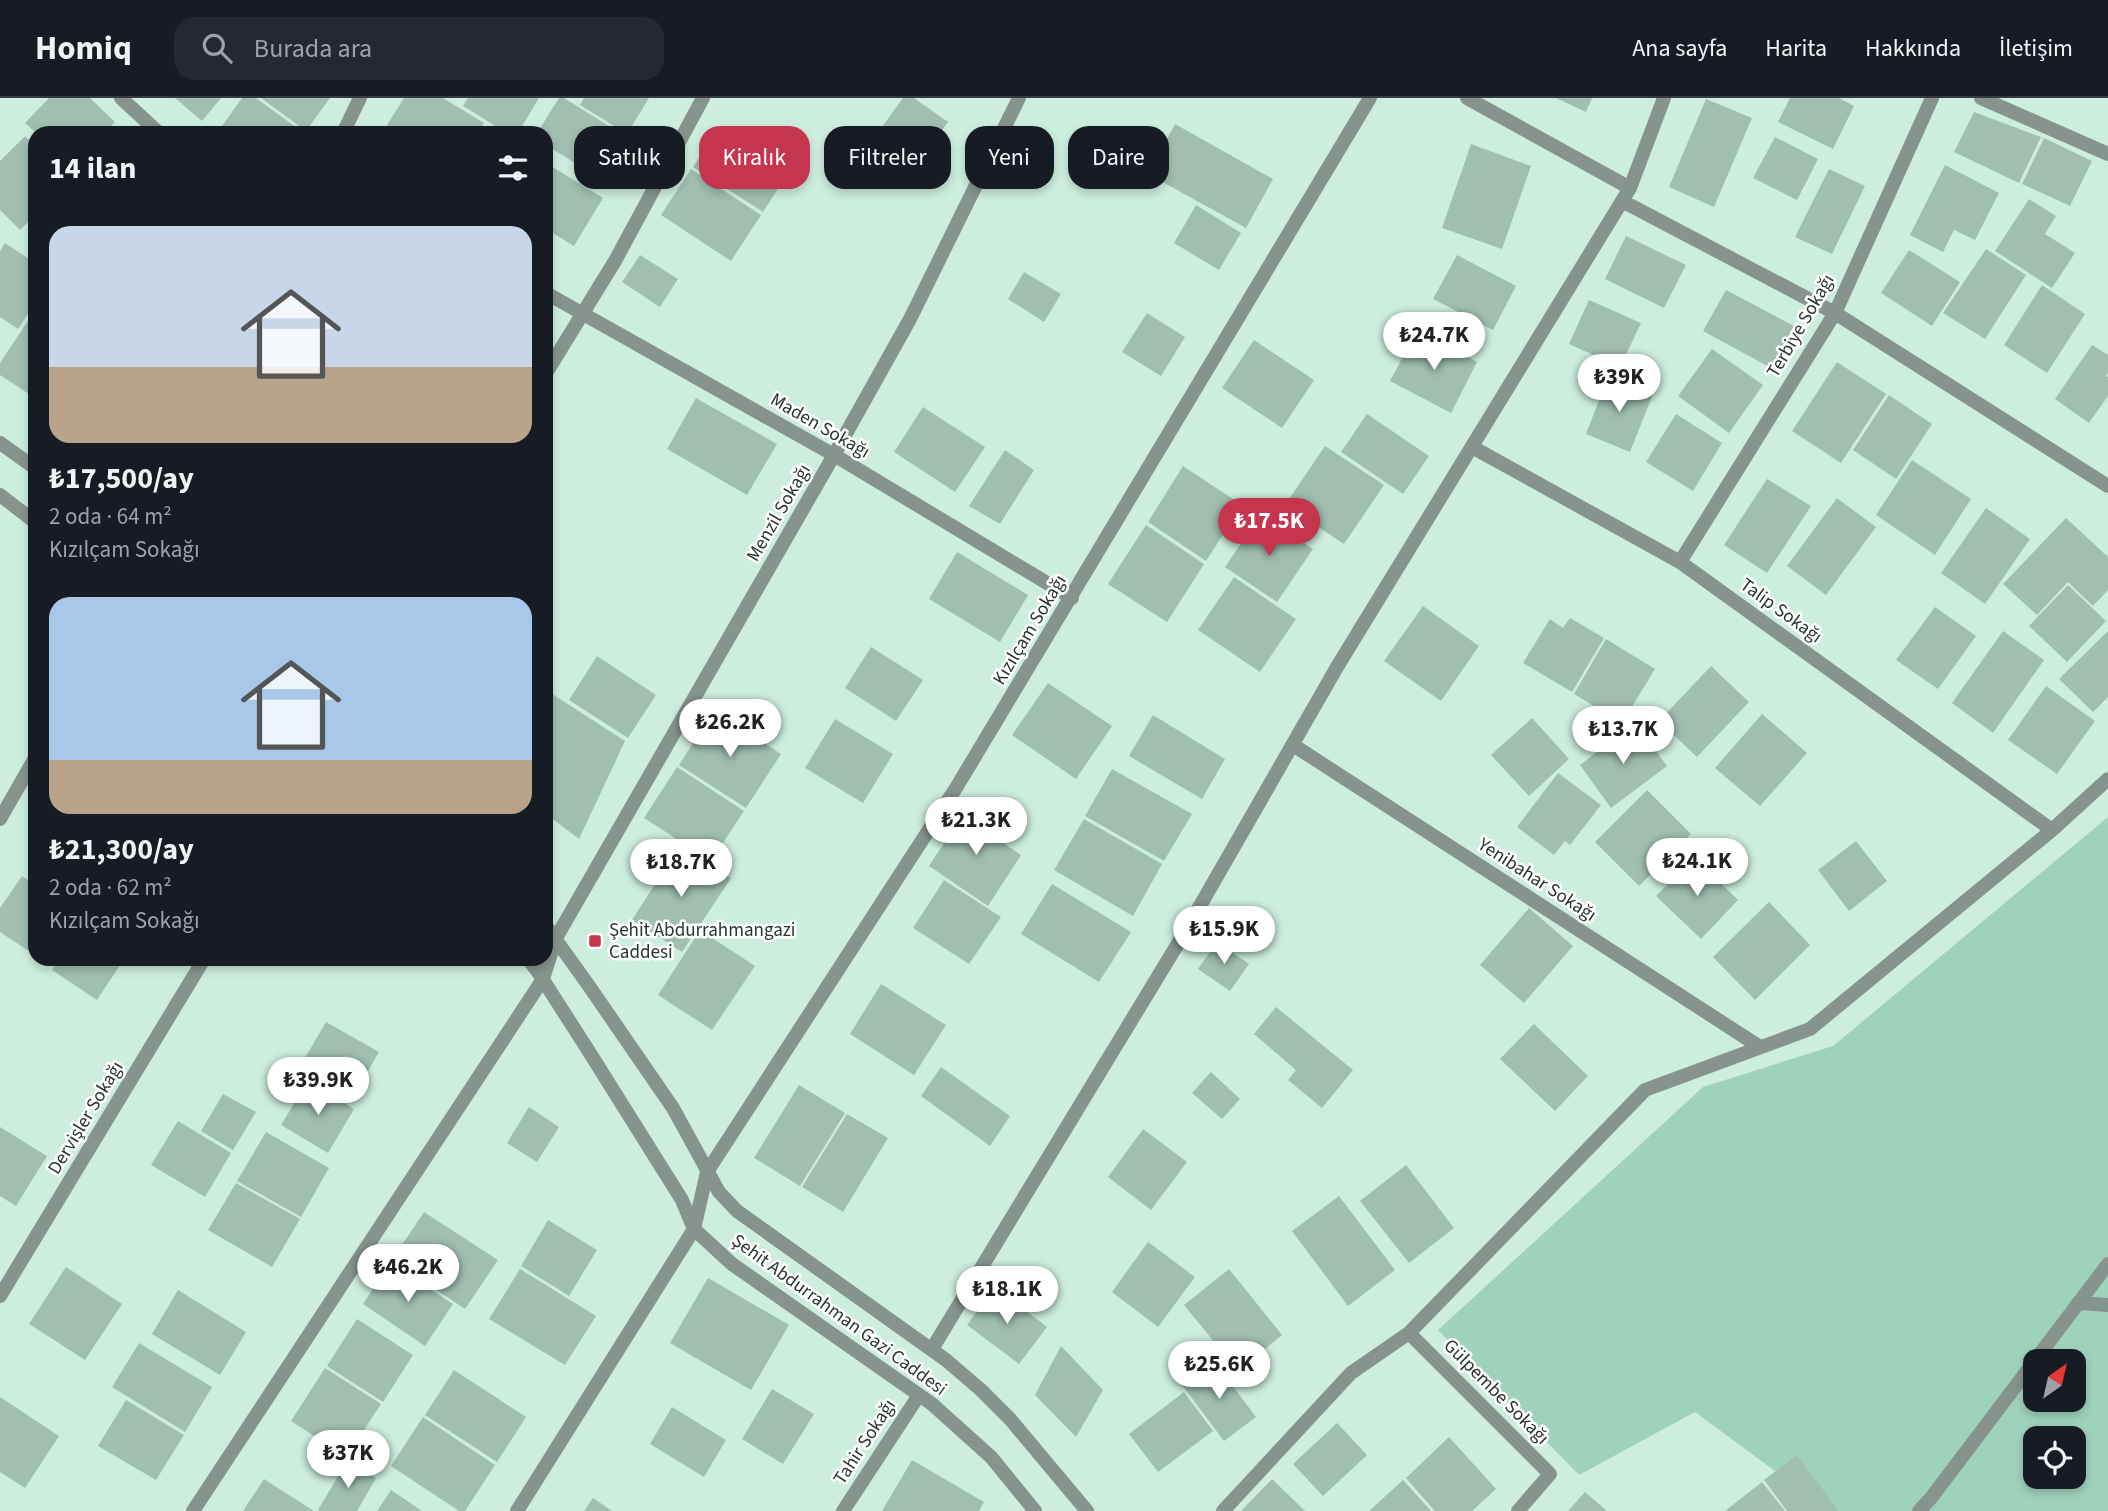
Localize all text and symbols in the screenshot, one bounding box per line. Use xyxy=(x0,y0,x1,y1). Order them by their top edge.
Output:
search box xyxy=(174,17,664,80)
text: Homiq xyxy=(35,25,132,72)
icon: search xyxy=(198,29,236,67)
text: Burada ara xyxy=(254,30,372,67)
text: Ana sayfa xyxy=(1632,31,1727,66)
text: Harita xyxy=(1765,31,1827,66)
text: Hakkında xyxy=(1865,31,1961,66)
text: İletişim xyxy=(1999,31,2073,66)
chip: Satılık xyxy=(574,126,685,189)
chip: Kiralık xyxy=(699,126,810,189)
chip: Filtreler xyxy=(824,126,951,189)
chip: Yeni xyxy=(965,126,1054,189)
chip: Daire xyxy=(1068,126,1169,189)
text: 14 ilan xyxy=(49,147,137,190)
icon: filters xyxy=(494,149,532,187)
street label: Terbiye Sokağı xyxy=(1760,269,1842,383)
icon: home xyxy=(228,271,354,397)
pin: ₺24.7K xyxy=(1377,313,1491,372)
text: ₺24.7K xyxy=(1399,318,1469,351)
pin: ₺39K xyxy=(1578,354,1660,414)
text: ₺39K xyxy=(1594,360,1644,393)
street label: Maden Sokağı xyxy=(765,387,875,465)
text: ₺17,500/ay xyxy=(49,457,194,500)
street label: Menzil Sokağı xyxy=(740,459,818,567)
pin: ₺17.5K xyxy=(1212,498,1326,558)
text: 2 oda · 64 m² xyxy=(49,500,172,533)
text: ₺17.5K xyxy=(1234,504,1304,537)
text: Kızılçam Sokağı xyxy=(49,533,200,566)
street label: Kızılçam Sokağı xyxy=(986,570,1074,690)
street label: Talip Sokağı xyxy=(1734,572,1828,650)
icon: home xyxy=(228,642,354,768)
pin: ₺26.2K xyxy=(673,700,787,759)
text: ₺26.2K xyxy=(695,705,765,738)
pin: ₺13.7K xyxy=(1566,706,1680,766)
text: ₺13.7K xyxy=(1588,712,1658,745)
pin: ₺21.3K xyxy=(919,798,1033,857)
text: ₺21.3K xyxy=(941,803,1011,836)
text: ₺21,300/ay xyxy=(49,828,194,871)
street label: Yenibahar Sokağı xyxy=(1472,831,1602,928)
pin: ₺24.1K xyxy=(1640,838,1754,898)
pin: ₺18.7K xyxy=(624,840,738,899)
text: ₺24.1K xyxy=(1662,844,1732,877)
text: ₺18.7K xyxy=(646,845,716,878)
text: 2 oda · 62 m² xyxy=(49,871,172,904)
text: Kızılçam Sokağı xyxy=(49,904,200,937)
pin: ₺15.9K xyxy=(1167,906,1281,966)
text: ₺15.9K xyxy=(1189,912,1259,945)
place label: Şehit Abdurrahmangazi Caddesi xyxy=(609,917,795,966)
marker: Şehit Abdurrahmangazi Caddesi xyxy=(587,933,603,949)
street label: Dervişler Sokağı xyxy=(42,1056,130,1180)
pin: ₺39.9K xyxy=(261,1058,375,1117)
text: ₺39.9K xyxy=(283,1063,353,1096)
street label: Şehit Abdurrahman Gazi Caddesi xyxy=(726,1228,952,1402)
pin: ₺46.2K xyxy=(351,1244,465,1304)
text: ₺46.2K xyxy=(373,1250,443,1283)
pin: ₺18.1K xyxy=(950,1266,1064,1326)
text: ₺18.1K xyxy=(972,1272,1042,1305)
street label: Gülpembe Sokağı xyxy=(1437,1333,1555,1451)
pin: ₺25.6K xyxy=(1162,1342,1276,1401)
text: ₺25.6K xyxy=(1184,1347,1254,1380)
north arrow xyxy=(2023,1349,2086,1412)
map controls xyxy=(2023,1349,2086,1489)
street label: Tahir Sokağı xyxy=(827,1394,903,1490)
button: locate xyxy=(2023,1426,2086,1489)
pin: ₺37K xyxy=(307,1430,389,1490)
text: ₺37K xyxy=(323,1436,373,1469)

